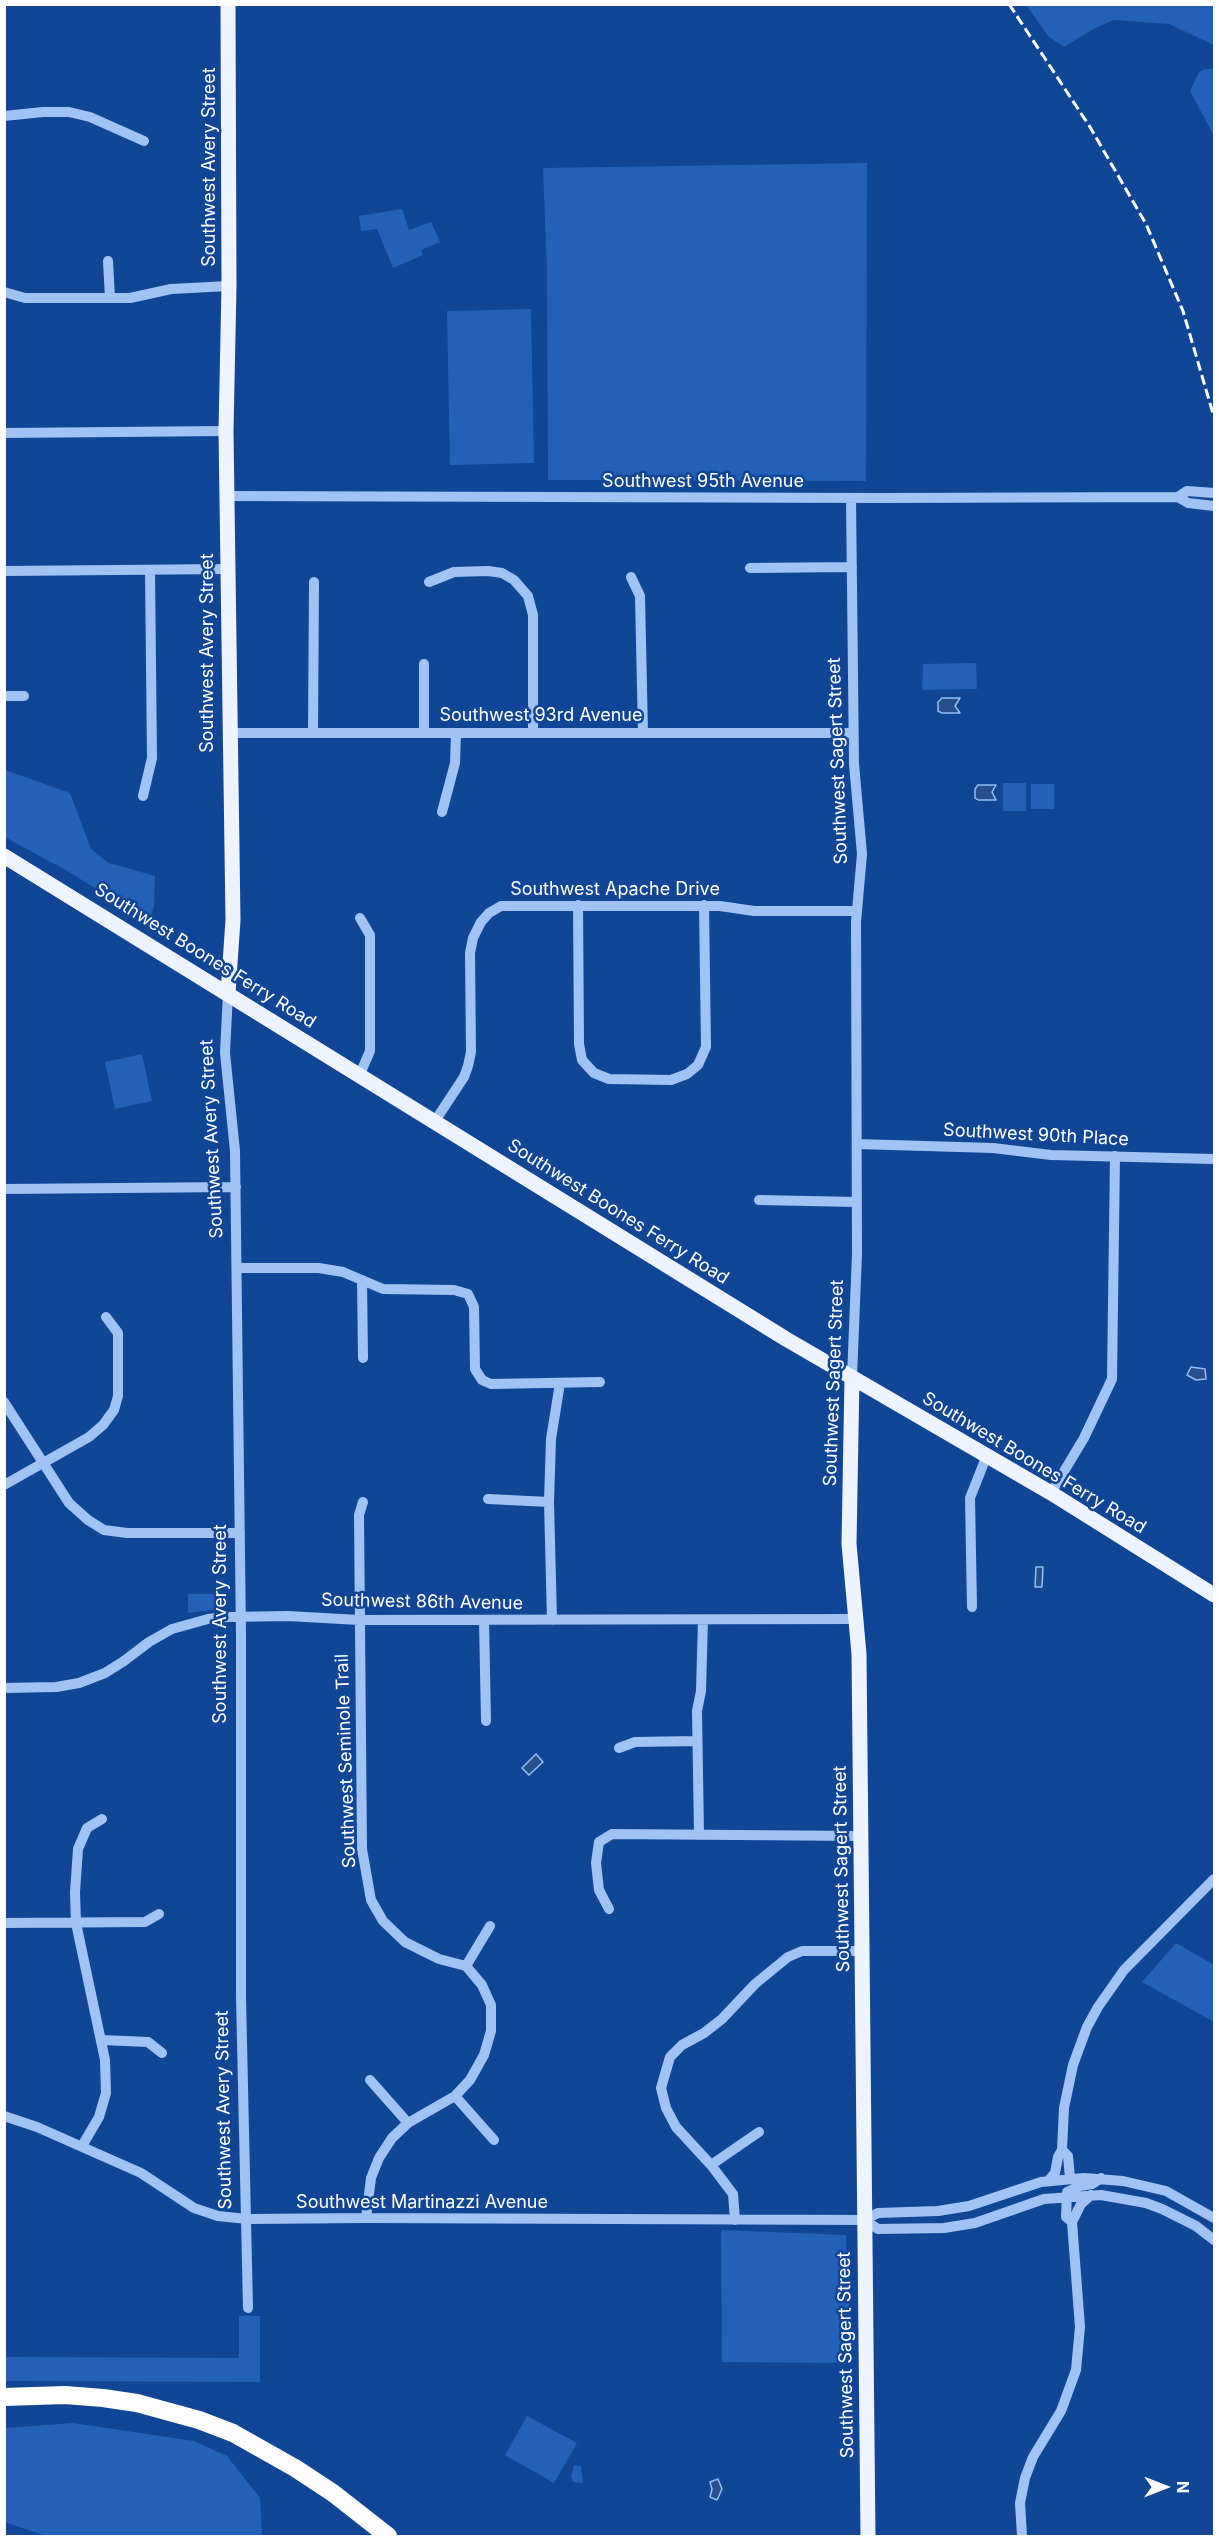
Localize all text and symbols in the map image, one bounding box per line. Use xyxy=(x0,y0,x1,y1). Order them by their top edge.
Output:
street label: Southwest Avery Street xyxy=(199,67,221,267)
street label: Southwest 95th Avenue xyxy=(602,471,804,493)
street label: Southwest Avery Street xyxy=(197,553,219,753)
street label: Southwest Sagert Street xyxy=(824,657,852,865)
street label: Southwest 93rd Avenue xyxy=(440,705,642,727)
street label: Southwest Boones Ferry Road xyxy=(90,879,320,1033)
street label: Southwest Apache Drive xyxy=(510,879,720,901)
street label: Southwest Avery Street xyxy=(196,1039,228,1239)
street label: Southwest 90th Place xyxy=(943,1119,1129,1151)
street label: Southwest Boones Ferry Road xyxy=(503,1135,733,1289)
street label: Southwest Sagert Street xyxy=(820,1279,848,1487)
street label: Southwest Boones Ferry Road xyxy=(918,1388,1150,1538)
street label: Southwest Avery Street xyxy=(210,1524,232,1724)
street label: Southwest 86th Avenue xyxy=(321,1589,523,1615)
street label: Southwest Seminole Trail xyxy=(331,1653,361,1869)
street label: Southwest Sagert Street xyxy=(829,1765,855,1973)
street label: Southwest Avery Street xyxy=(211,2010,237,2210)
street label: Southwest Martinazzi Avenue xyxy=(296,2192,548,2214)
street label: Southwest Sagert Street xyxy=(833,2251,859,2459)
north arrow xyxy=(1135,2457,1195,2517)
text: N xyxy=(1173,2481,1193,2493)

